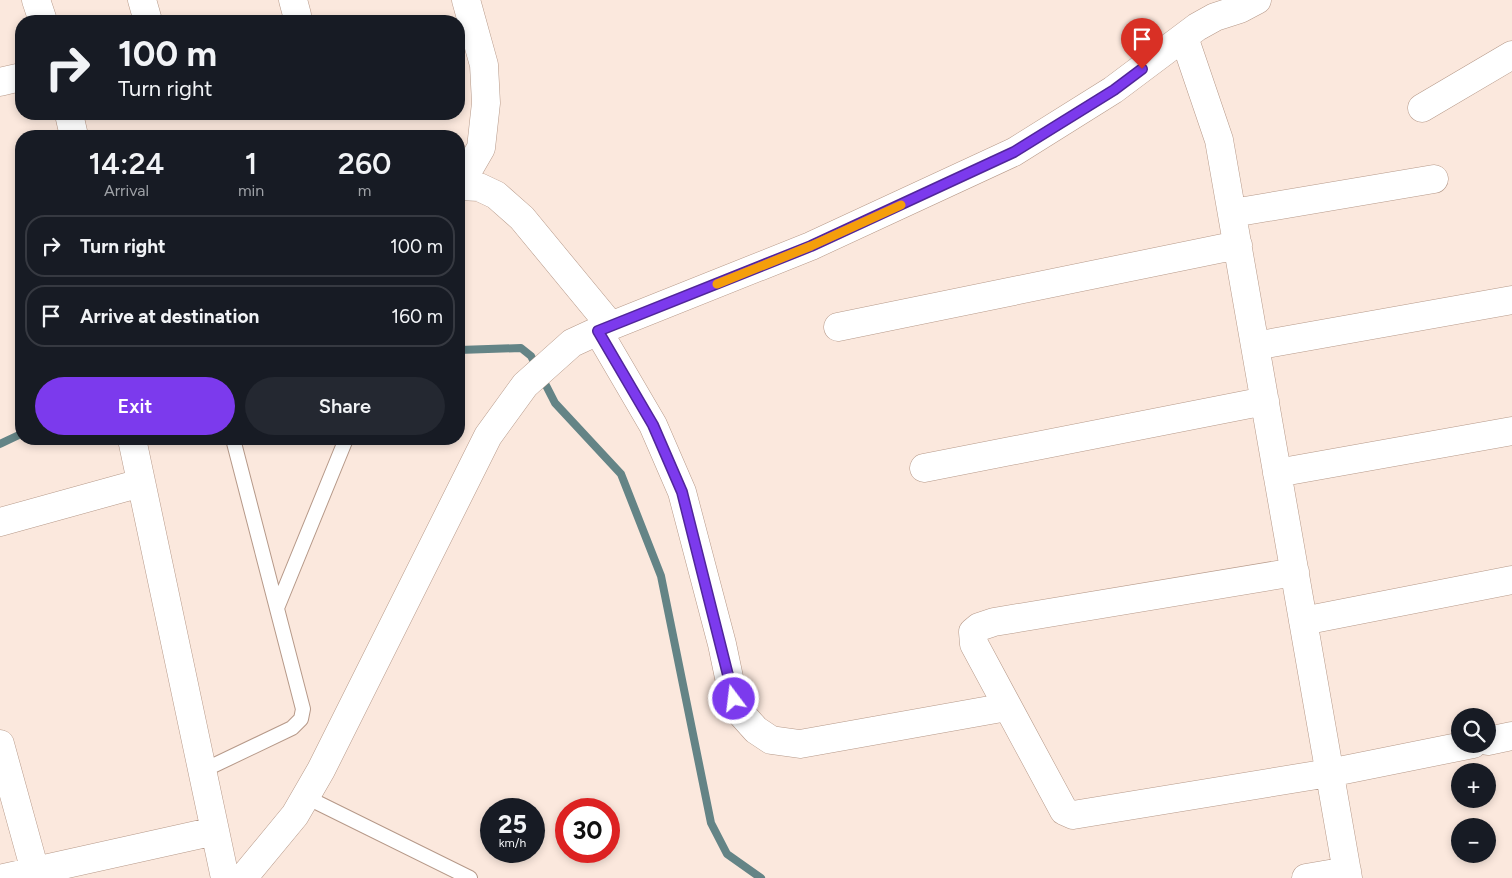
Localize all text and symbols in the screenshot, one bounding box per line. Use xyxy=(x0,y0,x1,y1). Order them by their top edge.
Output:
pin xyxy=(1121,18,1163,69)
icon: arrive xyxy=(1128,25,1156,53)
text: 100 m xyxy=(118,33,217,75)
icon: right xyxy=(35,35,100,100)
text: Turn right xyxy=(118,75,213,102)
text: 14:24 xyxy=(89,145,164,182)
text: 1 xyxy=(245,145,257,182)
text: 260 xyxy=(338,145,391,182)
text: Arrival xyxy=(104,181,149,200)
text: min xyxy=(238,181,264,200)
text: m xyxy=(358,181,371,200)
icon: right xyxy=(37,232,65,260)
text: Turn right xyxy=(80,235,166,258)
text: 100 m xyxy=(390,235,443,258)
icon: arrive xyxy=(37,302,65,330)
text: Arrive at destination xyxy=(80,305,259,328)
text: 160 m xyxy=(391,305,443,328)
button: Exit xyxy=(35,377,235,435)
button: Share xyxy=(245,377,445,435)
position arrow xyxy=(707,672,759,724)
map controls xyxy=(1451,708,1496,863)
button: search xyxy=(1451,708,1496,753)
button: + xyxy=(1451,763,1496,808)
speed limit sign: 30 xyxy=(555,798,620,863)
text: 25 xyxy=(498,809,527,839)
button: − xyxy=(1451,818,1496,863)
text: km/h xyxy=(499,836,526,850)

